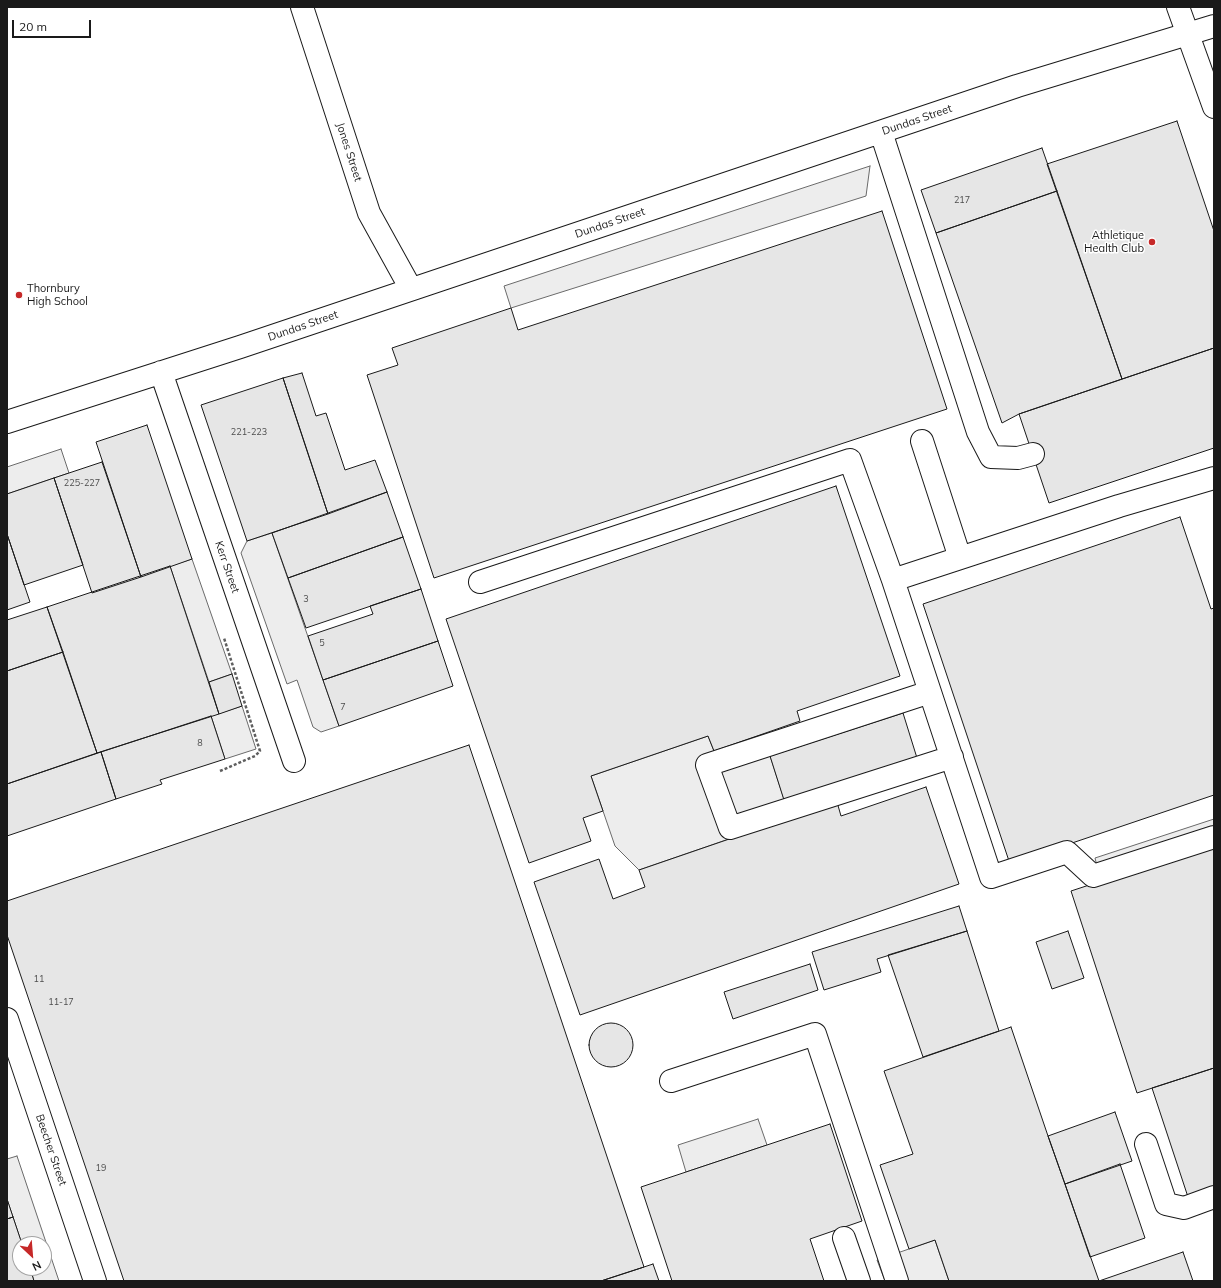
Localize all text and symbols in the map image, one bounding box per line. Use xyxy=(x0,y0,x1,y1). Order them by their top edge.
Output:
scale bar xyxy=(14,12,93,38)
text: 20 m xyxy=(19,19,47,34)
street label: Dundas Street xyxy=(880,102,954,138)
street label: Jones Street xyxy=(333,121,365,183)
house number: 217 xyxy=(954,195,970,205)
street label: Dundas Street xyxy=(573,205,647,241)
place label: Athletique Health Club xyxy=(1084,229,1144,255)
marker: Athletique Health Club xyxy=(1147,237,1157,247)
place label: Thornbury High School xyxy=(27,282,88,308)
marker: Thornbury High School xyxy=(14,290,24,300)
street label: Dundas Street xyxy=(266,308,340,344)
house number: 221-223 xyxy=(231,427,267,437)
house number: 225-227 xyxy=(64,478,100,488)
street label: Kerr Street xyxy=(212,539,242,595)
house number: 3 xyxy=(303,594,309,604)
house number: 5 xyxy=(319,638,325,648)
house number: 7 xyxy=(340,702,346,712)
house number: 8 xyxy=(197,738,203,748)
house number: 11 xyxy=(34,974,44,984)
house number: 11-17 xyxy=(48,997,74,1007)
street label: Beecher Street xyxy=(33,1113,69,1187)
house number: 19 xyxy=(96,1163,106,1173)
north arrow xyxy=(12,1236,52,1276)
text: N xyxy=(30,1258,44,1274)

